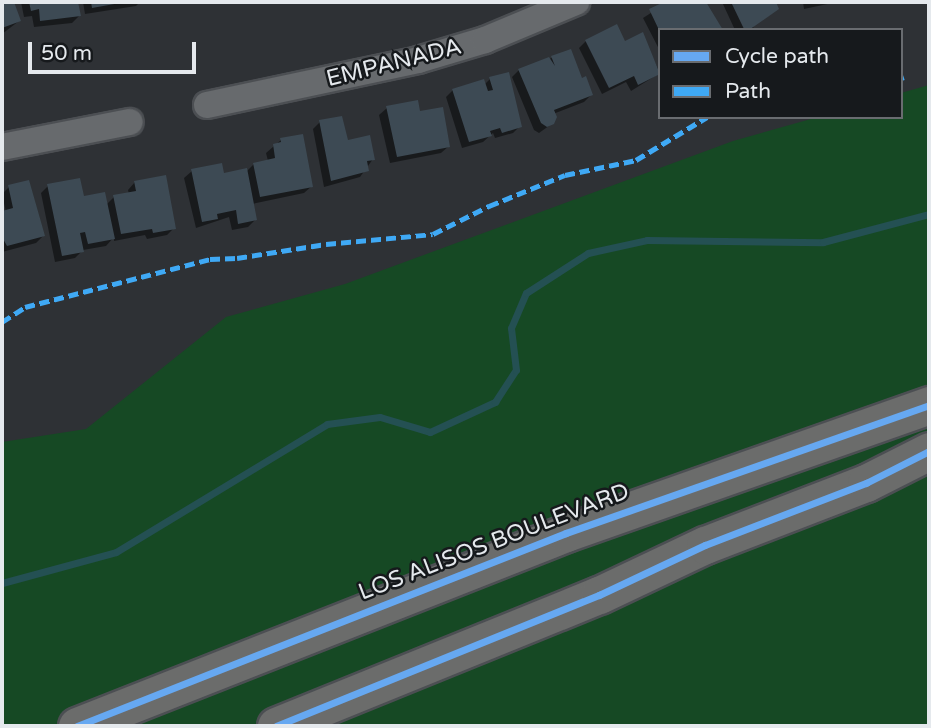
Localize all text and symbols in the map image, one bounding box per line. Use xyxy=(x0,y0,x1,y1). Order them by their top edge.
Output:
scale bar xyxy=(32,28,200,72)
legend xyxy=(658,28,903,119)
street label: EMPANADA xyxy=(324,33,464,93)
text: 50 m xyxy=(41,41,92,66)
text: Cycle path xyxy=(725,44,829,69)
text: Path xyxy=(725,79,771,104)
street label: LOS ALISOS BOULEVARD xyxy=(355,478,633,606)

